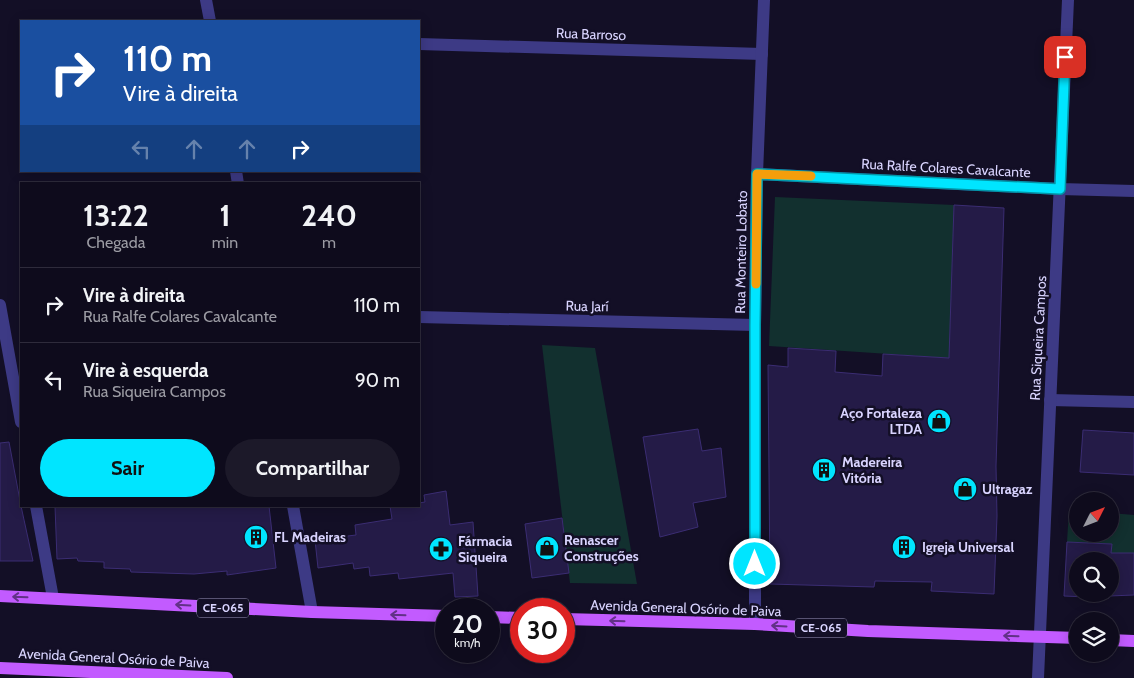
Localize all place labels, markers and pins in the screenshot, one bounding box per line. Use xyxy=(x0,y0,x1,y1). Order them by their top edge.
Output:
pin xyxy=(1044,36,1086,78)
place label: Aço Fortaleza LTDA xyxy=(840,404,922,438)
shop icon: Aço Fortaleza LTDA xyxy=(926,408,952,434)
place label: Madereira Vitória xyxy=(842,453,902,487)
building icon: Madereira Vitória xyxy=(811,457,837,483)
shop icon: Ultragaz xyxy=(952,476,978,502)
place label: Ultragaz xyxy=(982,480,1033,498)
building icon: FL Madeiras xyxy=(243,524,269,550)
place label: FL Madeiras xyxy=(274,528,346,546)
place label: Renascer Construções xyxy=(564,531,639,565)
place label: Fármacia Siqueira xyxy=(458,532,512,566)
building icon: Igreja Universal xyxy=(891,534,917,560)
shop icon: Renascer Construções xyxy=(534,535,560,561)
pharmacy icon: Fármacia Siqueira xyxy=(428,536,454,562)
place label: Igreja Universal xyxy=(922,538,1014,556)

